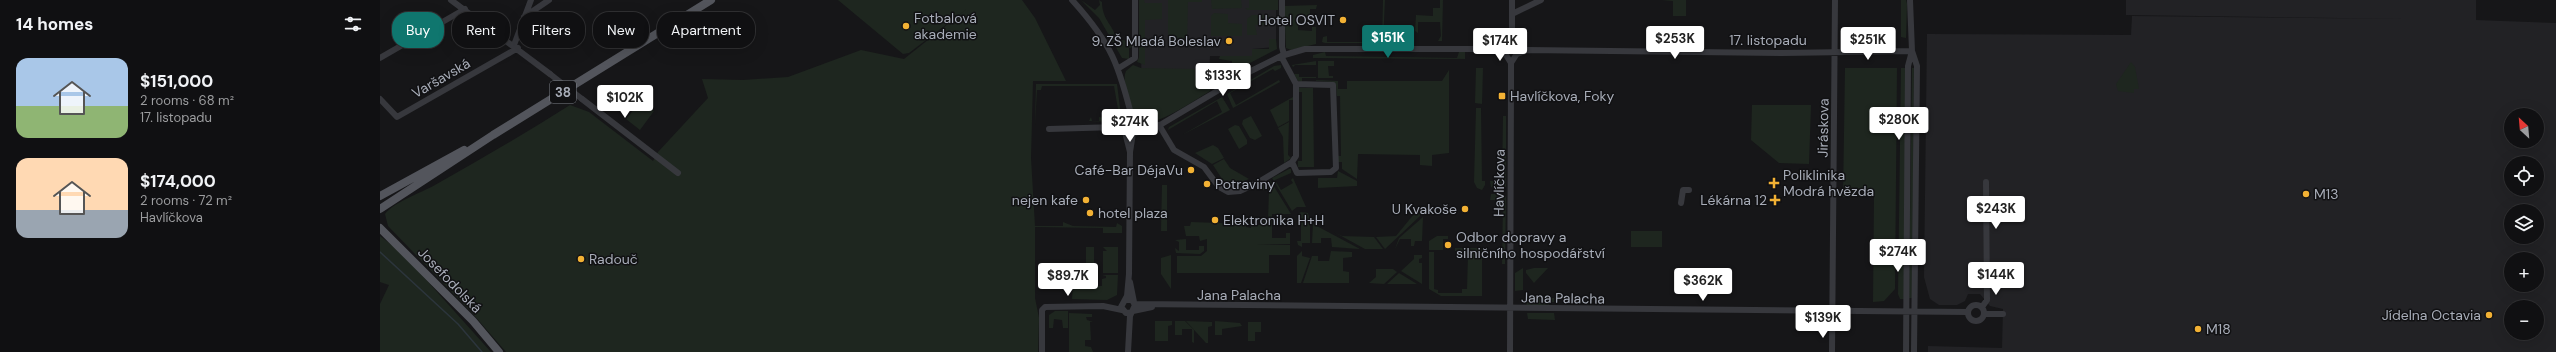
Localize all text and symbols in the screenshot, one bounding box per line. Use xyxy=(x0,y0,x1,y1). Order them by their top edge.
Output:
place label: Fotbalová akademie xyxy=(914,9,977,43)
place label: Hotel OSVIT xyxy=(1258,11,1335,29)
chip: Buy xyxy=(392,12,444,48)
chip: Rent xyxy=(452,12,510,48)
chip: Filters xyxy=(518,12,585,48)
chip: New xyxy=(593,12,649,48)
chip: Apartment xyxy=(657,12,755,48)
text: 14 homes xyxy=(16,13,93,35)
icon: filters xyxy=(342,13,364,35)
marker: Hotel OSVIT xyxy=(1338,15,1348,25)
marker: Fotbalová akademie xyxy=(901,21,911,31)
pin: $151K xyxy=(1360,25,1416,59)
pin: $253K xyxy=(1647,26,1703,60)
pin: $251K xyxy=(1840,27,1896,61)
pin: $174K xyxy=(1472,28,1528,62)
text: $151K xyxy=(1371,29,1405,46)
text: $253K xyxy=(1655,30,1695,47)
street label: 17. listopadu xyxy=(1729,31,1807,49)
text: $251K xyxy=(1850,31,1886,48)
place label: 9. ZŠ Mladá Boleslav xyxy=(1091,32,1222,50)
text: $174K xyxy=(1482,32,1518,49)
marker: 9. ZŠ Mladá Boleslav xyxy=(1224,36,1234,46)
street label: Varšavská xyxy=(409,54,473,102)
pin: $133K xyxy=(1195,63,1251,97)
text: $133K xyxy=(1205,67,1241,84)
text: $151,000 xyxy=(140,70,213,92)
icon: home xyxy=(48,74,96,122)
road number: 38 xyxy=(550,81,576,103)
pin: $102K xyxy=(597,85,653,119)
place label: Havlíčkova, Foky xyxy=(1510,87,1614,105)
text: $102K xyxy=(606,89,644,106)
marker: Havlíčkova, Foky xyxy=(1497,91,1507,101)
text: 2 rooms · 68 m² xyxy=(140,92,234,109)
street label: Jiráskova xyxy=(1813,98,1833,158)
pin: $280K xyxy=(1871,107,1927,141)
north arrow xyxy=(2504,108,2544,148)
map controls xyxy=(2504,108,2544,340)
text: 17. listopadu xyxy=(140,109,212,126)
pin: $274K xyxy=(1102,109,1158,143)
text: $280K xyxy=(1878,111,1920,128)
text: $274K xyxy=(1111,113,1149,130)
street label: Havlíčkova xyxy=(1489,149,1509,217)
button: locate xyxy=(2504,156,2544,196)
place label: Café-Bar DéjaVu xyxy=(1075,161,1183,179)
marker: Café-Bar DéjaVu xyxy=(1186,165,1196,175)
place label: Poliklinika Modrá hvězda xyxy=(1783,166,1874,200)
text: $174,000 xyxy=(140,170,216,192)
icon: home xyxy=(48,174,96,222)
place label: Potraviny xyxy=(1215,175,1275,193)
marker: Poliklinika Modrá hvězda xyxy=(1768,177,1780,189)
marker: Potraviny xyxy=(1202,179,1212,189)
place label: M13 xyxy=(2314,185,2338,203)
marker: M13 xyxy=(2301,189,2311,199)
place label: nejen kafe xyxy=(1012,191,1078,209)
place label: Lékárna 12 xyxy=(1700,191,1767,209)
text: 2 rooms · 72 m² xyxy=(140,192,232,209)
marker: nejen kafe xyxy=(1081,195,1091,205)
marker: Lékárna 12 xyxy=(1770,195,1780,205)
pin: $243K xyxy=(1968,196,2024,230)
place label: U Kvakoše xyxy=(1392,200,1457,218)
text: $243K xyxy=(1976,200,2016,217)
place label: hotel plaza xyxy=(1098,204,1168,222)
marker: U Kvakoše xyxy=(1460,204,1470,214)
button: layers xyxy=(2504,204,2544,244)
marker: hotel plaza xyxy=(1085,208,1095,218)
text: Havlíčkova xyxy=(140,209,203,226)
place label: Elektronika H+H xyxy=(1223,211,1324,229)
marker: Elektronika H+H xyxy=(1210,215,1220,225)
place label: Odbor dopravy a silničního hospodářství xyxy=(1456,228,1606,262)
pin: $274K xyxy=(1870,239,1926,273)
marker: Odbor dopravy a silničního hospodářství xyxy=(1443,240,1453,250)
street label: Josefodolská xyxy=(414,243,486,317)
text: $274K xyxy=(1879,243,1917,260)
place label: Radouč xyxy=(589,250,638,268)
button: + xyxy=(2504,252,2544,292)
marker: Radouč xyxy=(576,254,586,264)
pin: $144K xyxy=(1968,262,2024,296)
pin: $89.7K xyxy=(1035,263,1101,297)
text: $144K xyxy=(1977,266,2015,283)
text: $89.7K xyxy=(1047,267,1089,284)
pin: $362K xyxy=(1675,268,1731,302)
text: $362K xyxy=(1683,272,1723,289)
street label: Jana Palacha xyxy=(1197,286,1281,304)
street label: Jana Palacha xyxy=(1521,288,1605,308)
button: − xyxy=(2504,300,2544,340)
pin: $139K xyxy=(1795,305,1851,339)
place label: Jídelna Octavia xyxy=(2382,306,2481,324)
text: $139K xyxy=(1805,309,1841,326)
marker: Jídelna Octavia xyxy=(2484,310,2494,320)
place label: M18 xyxy=(2206,320,2231,338)
marker: M18 xyxy=(2193,324,2203,334)

